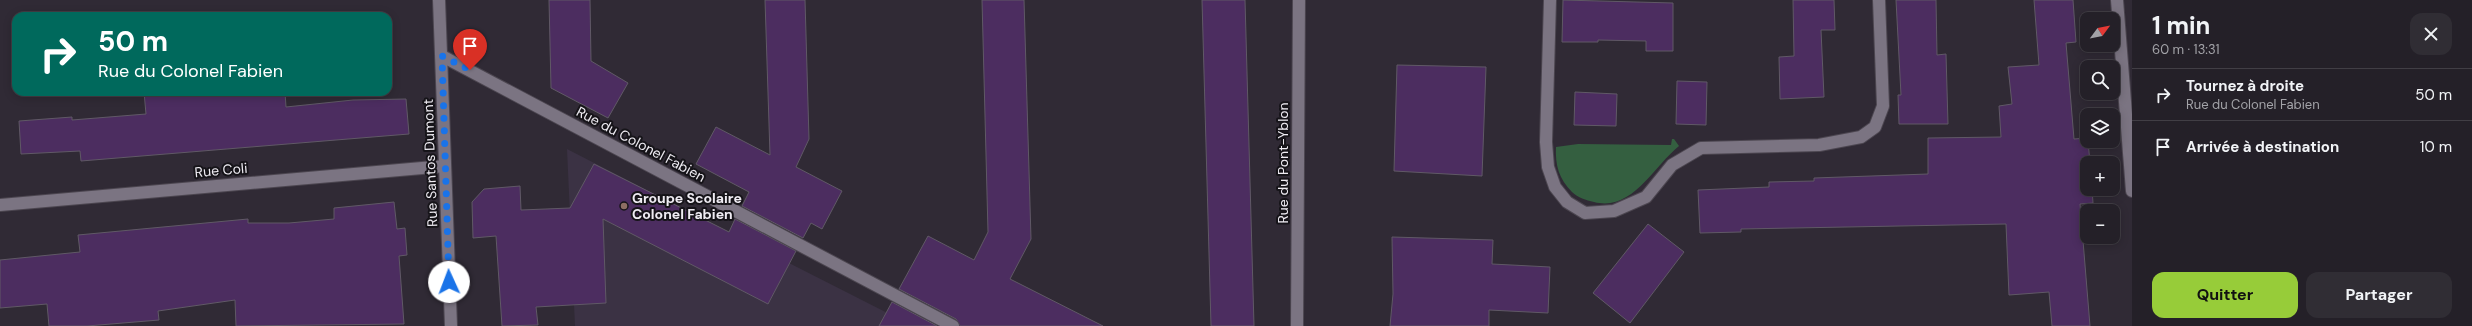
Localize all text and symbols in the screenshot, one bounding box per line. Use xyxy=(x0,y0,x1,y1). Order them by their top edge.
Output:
text: 1 min xyxy=(2152,10,2210,41)
north arrow xyxy=(2080,12,2120,52)
map controls xyxy=(2080,12,2120,244)
button: close xyxy=(2410,13,2452,55)
text: 50 m xyxy=(98,23,168,60)
icon: right xyxy=(32,28,84,80)
pin xyxy=(453,29,487,70)
icon: arrive xyxy=(459,35,481,57)
text: 60 m · 13:31 xyxy=(2152,41,2219,58)
text: Rue du Colonel Fabien xyxy=(98,59,283,83)
button: search xyxy=(2080,60,2120,100)
text: Tournez à droite xyxy=(2186,76,2304,96)
icon: right xyxy=(2152,84,2174,106)
text: 50 m xyxy=(2415,85,2452,105)
text: Rue du Colonel Fabien xyxy=(2186,96,2320,113)
street label: Rue Santos Dumont xyxy=(419,99,441,227)
street label: Rue du Colonel Fabien xyxy=(573,102,709,186)
street label: Rue du Pont-Yblon xyxy=(1274,102,1292,224)
button: layers xyxy=(2080,108,2120,148)
icon: arrive xyxy=(2152,136,2174,158)
text: Arrivée à destination xyxy=(2186,137,2339,157)
text: 10 m xyxy=(2420,137,2452,157)
button: + xyxy=(2080,156,2120,196)
street label: Rue Coli xyxy=(194,159,248,181)
place label: Groupe Scolaire Colonel Fabien xyxy=(632,189,742,223)
marker: Groupe Scolaire Colonel Fabien xyxy=(619,201,629,211)
button: − xyxy=(2080,204,2120,244)
position arrow xyxy=(428,261,470,303)
button: Quitter xyxy=(2152,272,2298,318)
button: Partager xyxy=(2306,272,2452,318)

